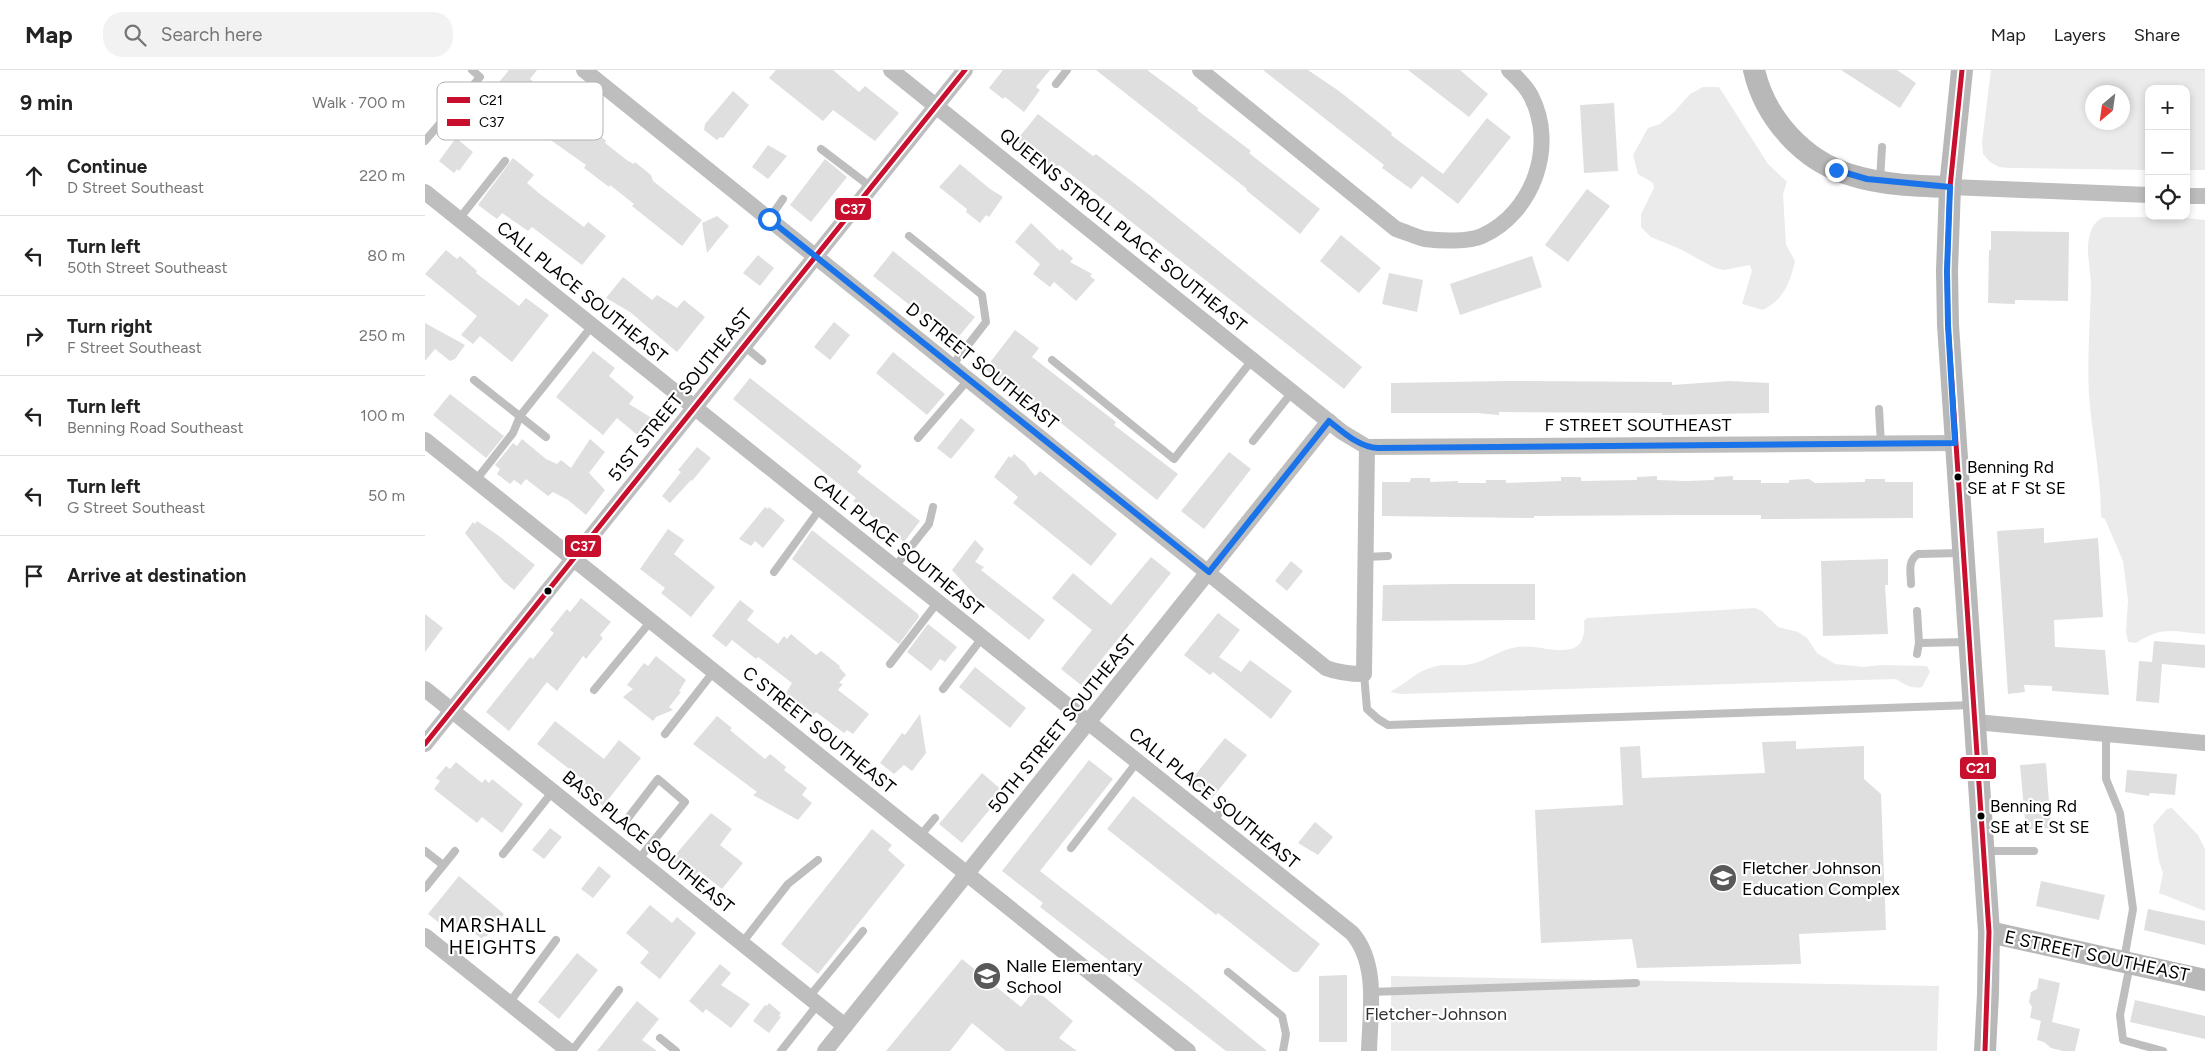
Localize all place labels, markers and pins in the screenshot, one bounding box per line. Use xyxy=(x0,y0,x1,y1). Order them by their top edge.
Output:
place label: Benning Rd SE at F St SE xyxy=(1967,457,2066,498)
marker: Benning Rd SE at F St SE xyxy=(1953,472,1963,482)
unlabelled marker xyxy=(543,586,553,596)
place label: Benning Rd SE at E St SE xyxy=(1990,796,2090,837)
marker: Benning Rd SE at E St SE xyxy=(1976,811,1986,821)
place label: Fletcher Johnson Education Complex xyxy=(1742,857,1900,900)
school or university icon: Fletcher Johnson Education Complex xyxy=(1708,863,1738,893)
place label: Nalle Elementary School xyxy=(1006,955,1143,998)
school or university icon: Nalle Elementary School xyxy=(972,961,1002,991)

